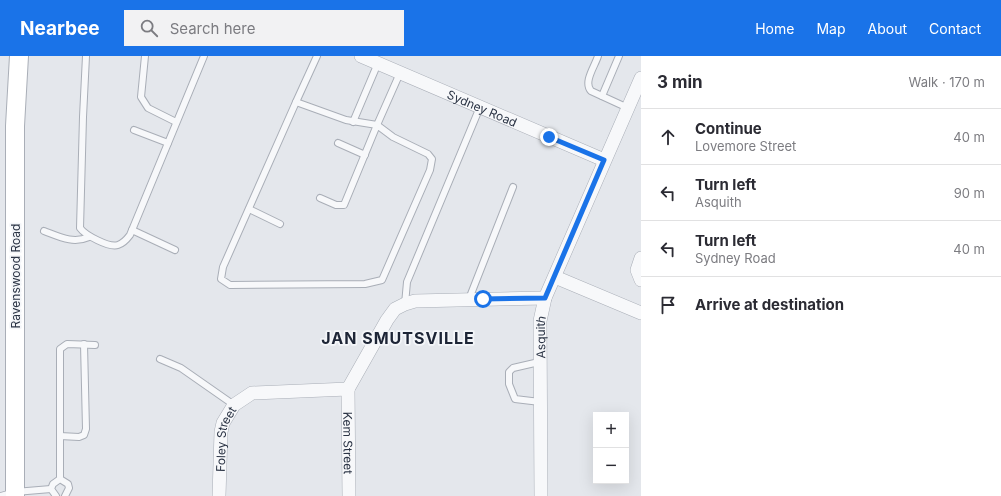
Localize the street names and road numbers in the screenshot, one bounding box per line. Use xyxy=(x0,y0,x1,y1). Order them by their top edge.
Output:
street label: Sydney Road xyxy=(445,86,520,129)
street label: Ravenswood Road xyxy=(8,224,23,328)
street label: Asquith xyxy=(532,314,549,359)
street label: Foley Street xyxy=(212,403,239,472)
street label: Kem Street xyxy=(341,412,356,474)

